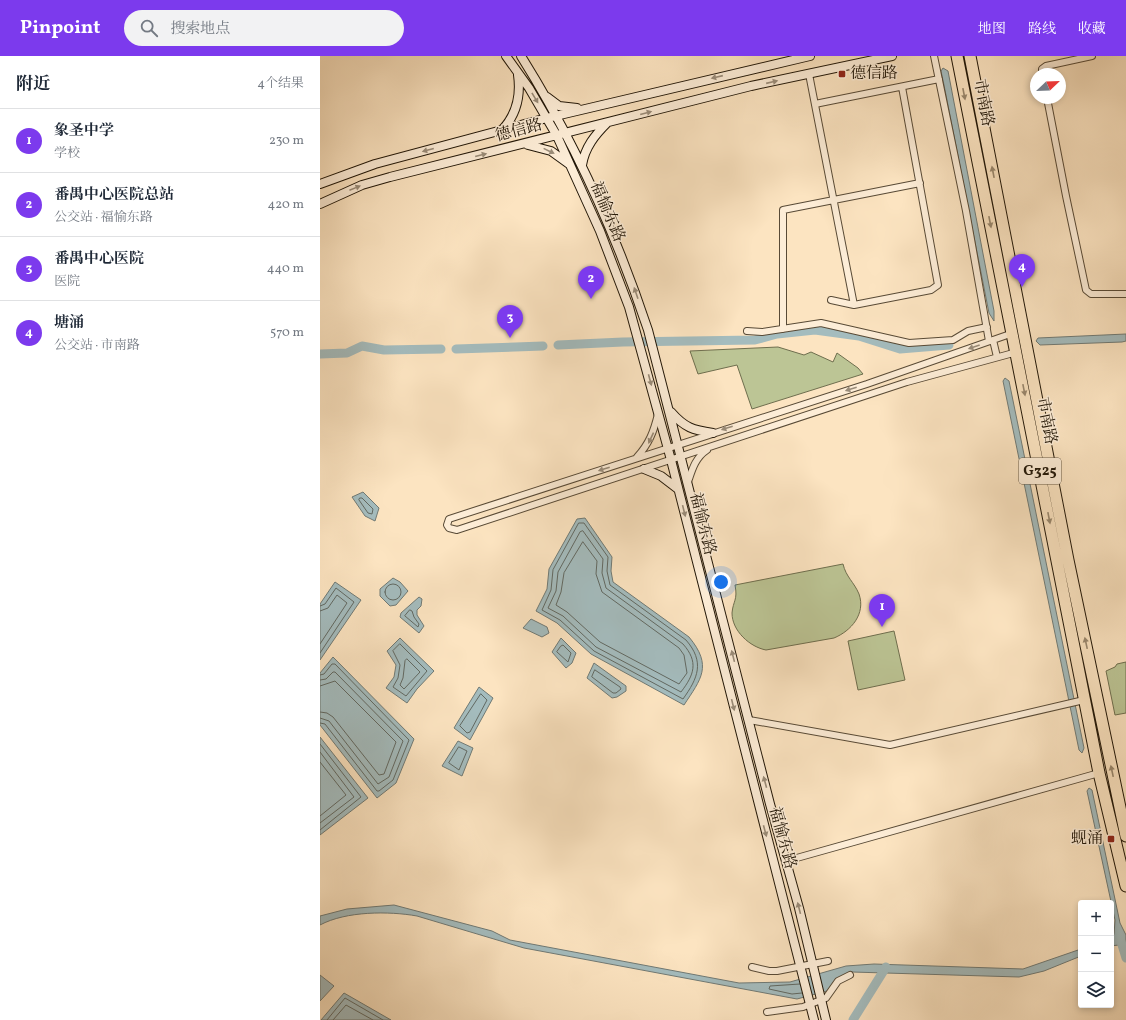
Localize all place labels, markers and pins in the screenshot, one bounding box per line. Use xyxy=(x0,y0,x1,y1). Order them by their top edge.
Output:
place label: 德信路 xyxy=(850,63,898,85)
marker: 德信路 xyxy=(837,69,847,79)
pin: 4 xyxy=(1009,254,1035,287)
pin: 2 xyxy=(578,266,604,299)
pin: 3 xyxy=(497,305,523,338)
pin: 1 xyxy=(869,594,895,627)
place label: 蚬涌 xyxy=(1071,828,1103,850)
marker: 蚬涌 xyxy=(1106,834,1116,844)

